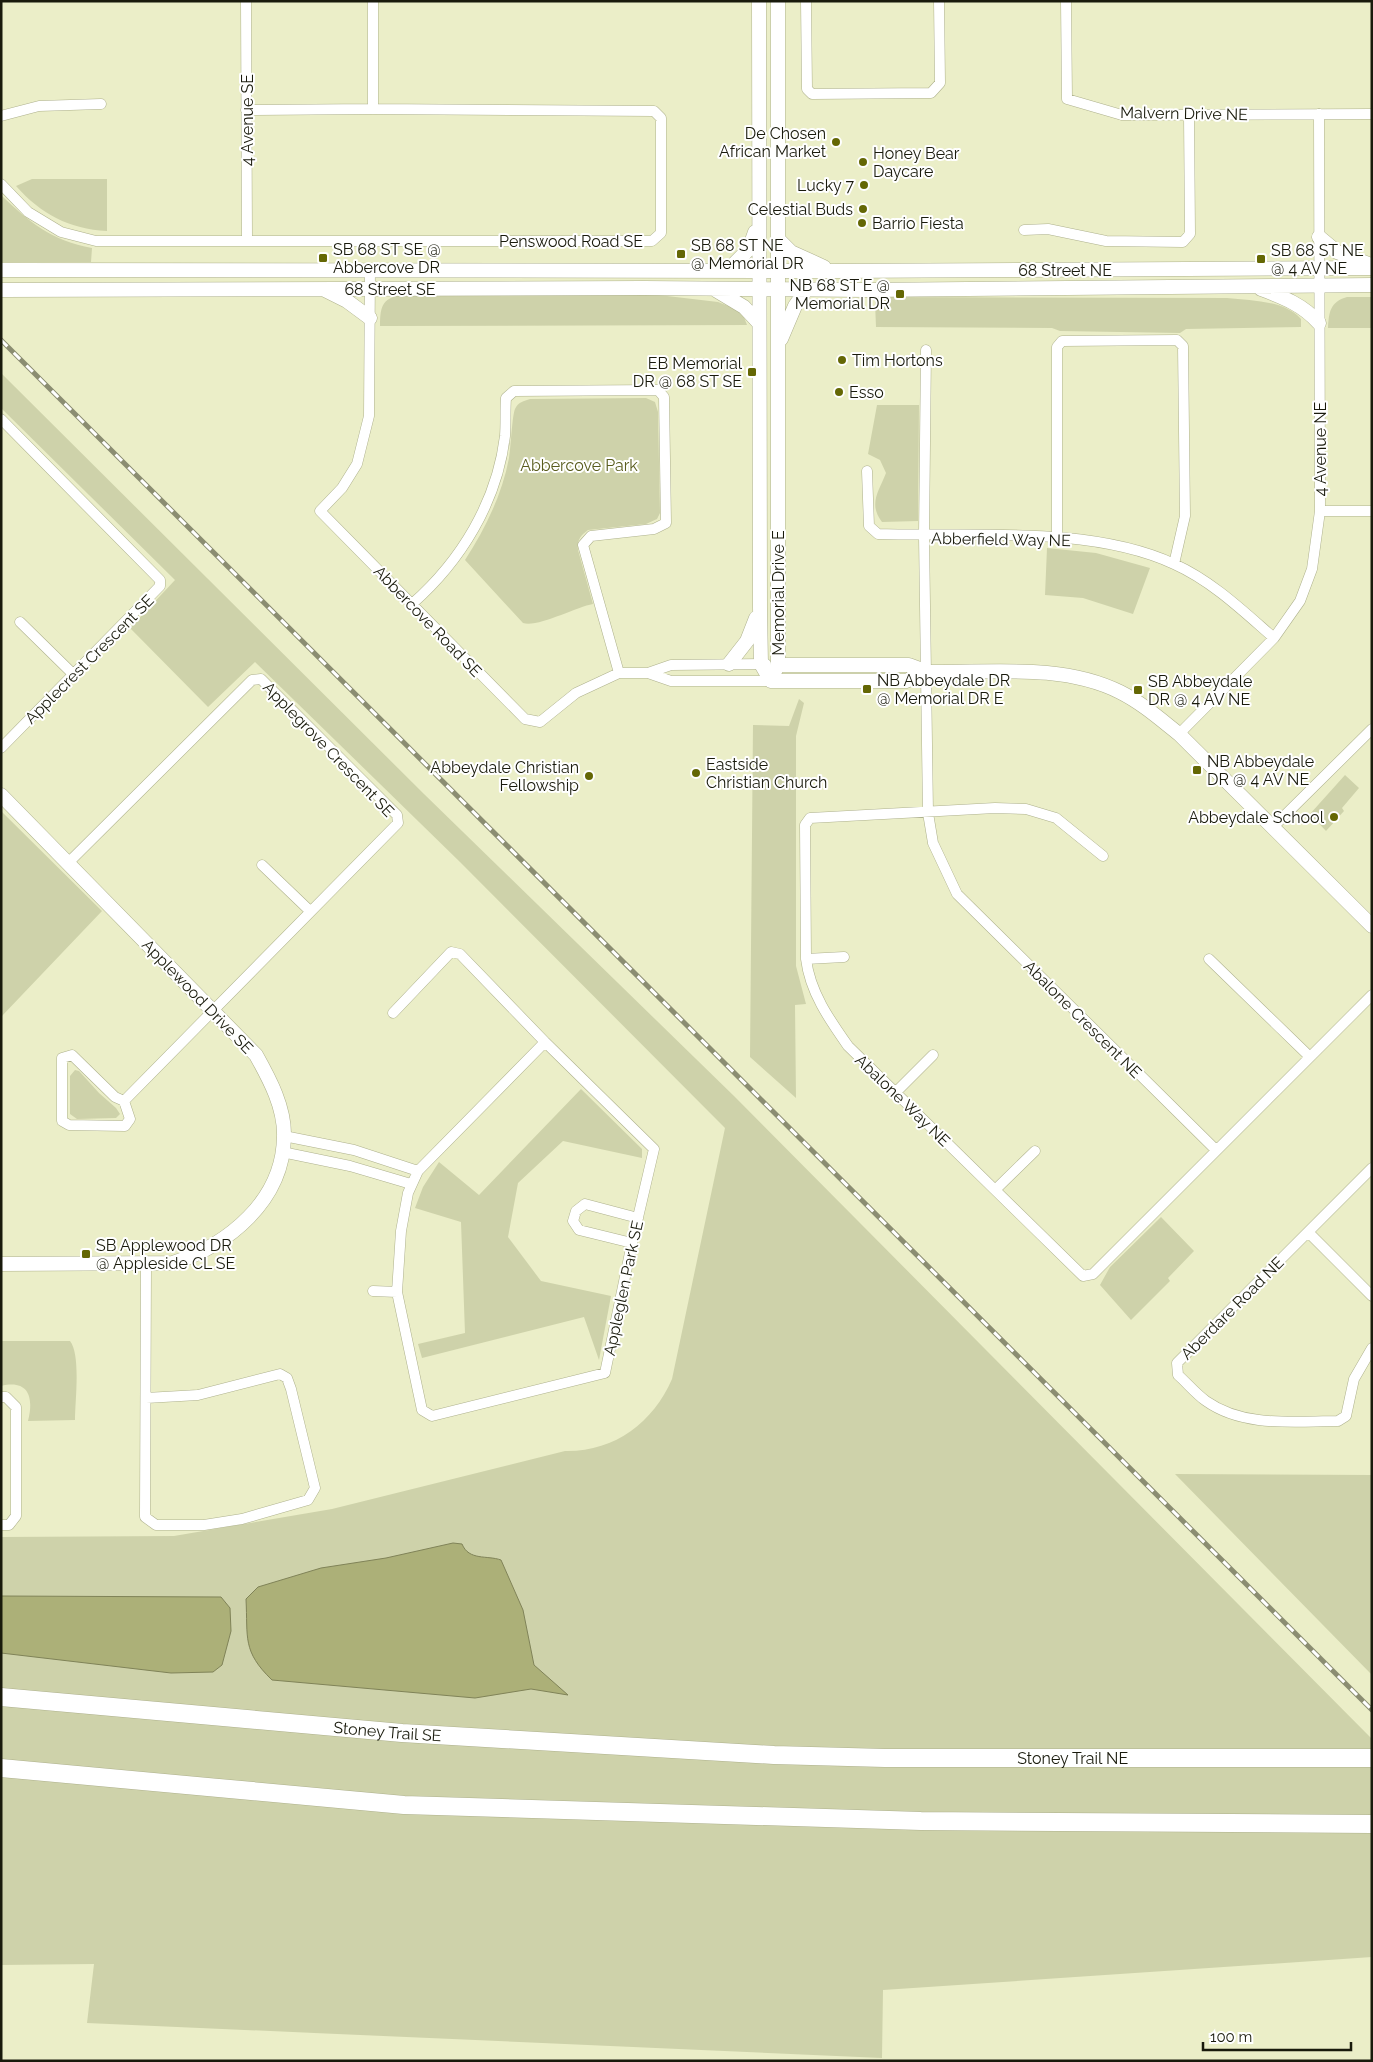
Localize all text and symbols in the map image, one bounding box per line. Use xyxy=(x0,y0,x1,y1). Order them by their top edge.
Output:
street label: 4 Avenue SE xyxy=(238,74,257,166)
street label: Malvern Drive NE xyxy=(1120,103,1248,124)
place label: De Chosen African Market xyxy=(719,124,827,161)
marker: De Chosen African Market xyxy=(830,136,842,148)
place label: Honey Bear Daycare xyxy=(873,144,960,181)
marker: Honey Bear Daycare xyxy=(857,156,869,168)
place label: Lucky 7 xyxy=(797,176,854,195)
marker: Lucky 7 xyxy=(858,179,870,191)
place label: Celestial Buds xyxy=(748,200,853,219)
marker: Celestial Buds xyxy=(857,203,869,215)
place label: Barrio Fiesta xyxy=(872,214,964,233)
marker: Barrio Fiesta xyxy=(856,217,868,229)
street label: Penswood Road SE xyxy=(499,232,643,251)
place label: SB 68 ST NE @ Memorial DR xyxy=(691,236,804,273)
place label: SB 68 ST SE @ Abbercove DR xyxy=(333,240,441,277)
place label: SB 68 ST NE @ 4 AV NE xyxy=(1271,241,1364,278)
marker: SB 68 ST NE @ Memorial DR xyxy=(675,248,687,260)
marker: SB 68 ST SE @ Abbercove DR xyxy=(317,252,329,264)
marker: SB 68 ST NE @ 4 AV NE xyxy=(1255,253,1267,265)
street label: 68 Street NE xyxy=(1018,261,1112,280)
place label: NB 68 ST E @ Memorial DR xyxy=(789,276,890,313)
street label: 68 Street SE xyxy=(344,280,436,299)
marker: NB 68 ST E @ Memorial DR xyxy=(894,288,906,300)
place label: Tim Hortons xyxy=(852,351,943,370)
place label: EB Memorial DR @ 68 ST SE xyxy=(633,354,743,391)
marker: Tim Hortons xyxy=(836,354,848,366)
marker: EB Memorial DR @ 68 ST SE xyxy=(746,366,758,378)
place label: Esso xyxy=(849,383,884,402)
marker: Esso xyxy=(833,386,845,398)
street label: 4 Avenue NE xyxy=(1311,401,1330,496)
park label: Abbercove Park xyxy=(520,456,638,475)
street label: Abberfield Way NE xyxy=(931,529,1071,550)
street label: Memorial Drive E xyxy=(769,530,788,656)
street label: Abbercove Road SE xyxy=(370,562,486,681)
street label: Applecrest Crescent SE xyxy=(21,591,158,728)
place label: NB Abbeydale DR @ Memorial DR E xyxy=(877,671,1010,708)
place label: SB Abbeydale DR @ 4 AV NE xyxy=(1148,672,1252,709)
street label: Applegrove Crescent SE xyxy=(259,678,398,821)
marker: NB Abbeydale DR @ Memorial DR E xyxy=(861,683,873,695)
marker: SB Abbeydale DR @ 4 AV NE xyxy=(1132,684,1144,696)
place label: NB Abbeydale DR @ 4 AV NE xyxy=(1207,752,1314,789)
place label: Eastside Christian Church xyxy=(706,755,827,792)
place label: Abbeydale Christian Fellowship xyxy=(430,758,579,795)
marker: NB Abbeydale DR @ 4 AV NE xyxy=(1191,764,1203,776)
marker: Eastside Christian Church xyxy=(690,767,702,779)
marker: Abbeydale Christian Fellowship xyxy=(583,770,595,782)
place label: Abbeydale School xyxy=(1188,808,1325,827)
marker: Abbeydale School xyxy=(1328,811,1340,823)
street label: Applewood Drive SE xyxy=(138,935,257,1058)
street label: Abalone Crescent NE xyxy=(1020,957,1146,1082)
street label: Abalone Way NE xyxy=(851,1050,954,1151)
street label: Appleglen Park SE xyxy=(600,1219,647,1357)
place label: SB Applewood DR @ Appleside CL SE xyxy=(96,1236,236,1273)
marker: SB Applewood DR @ Appleside CL SE xyxy=(80,1248,92,1260)
street label: Aberdare Road NE xyxy=(1177,1253,1288,1364)
street label: Stoney Trail SE xyxy=(333,1718,442,1745)
street label: Stoney Trail NE xyxy=(1017,1749,1128,1768)
scale bar xyxy=(1203,2020,1350,2052)
text: 100 m xyxy=(1210,2028,1252,2046)

